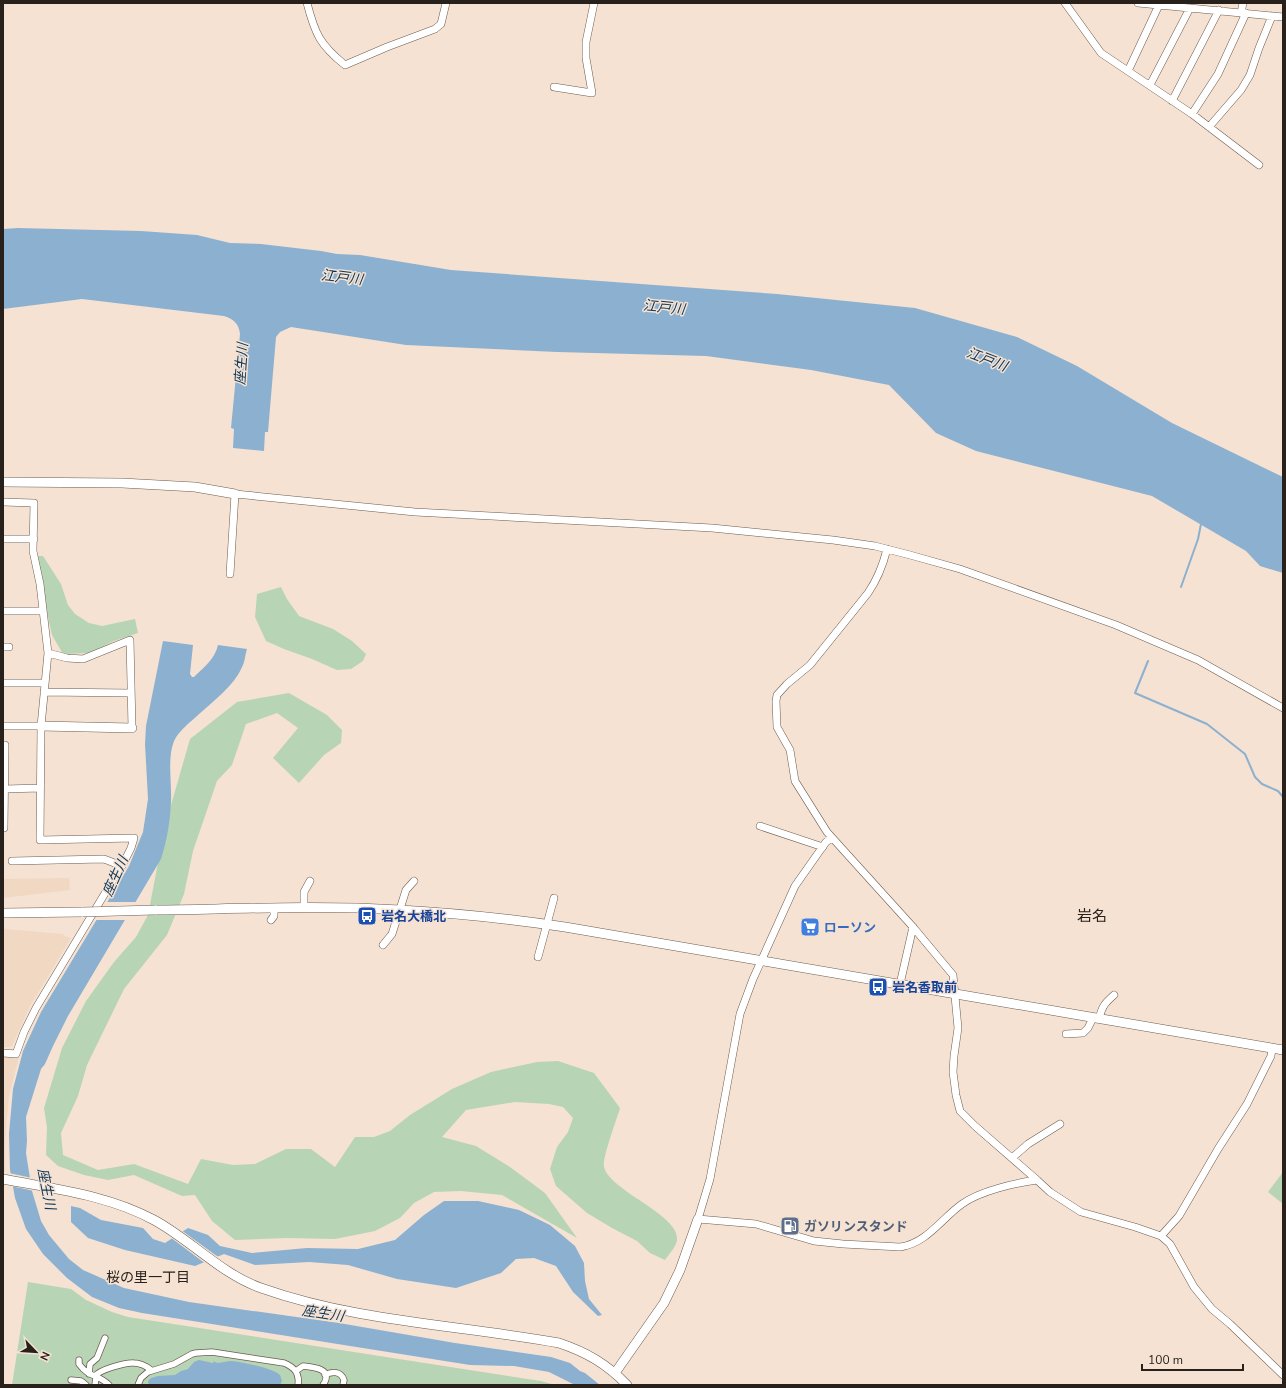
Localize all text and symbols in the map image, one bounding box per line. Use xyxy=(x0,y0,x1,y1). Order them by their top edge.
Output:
water label: 江戸川 xyxy=(320,266,366,290)
water label: 江戸川 xyxy=(642,296,688,319)
water label: 座生川 xyxy=(231,340,253,386)
water label: 江戸川 xyxy=(964,343,1012,377)
water label: 座生川 xyxy=(98,851,133,899)
bus stop icon: 岩名大橋北 xyxy=(356,905,378,927)
district label: 岩名 xyxy=(1077,906,1107,926)
place label: 岩名大橋北 xyxy=(381,908,446,926)
supermarket icon: ローソン xyxy=(799,916,821,938)
place label: ローソン xyxy=(824,919,876,937)
bus stop icon: 岩名香取前 xyxy=(867,976,889,998)
place label: 岩名香取前 xyxy=(892,979,957,997)
water label: 座生川 xyxy=(33,1167,60,1213)
fuel station icon: ガソリンスタンド xyxy=(779,1215,801,1237)
place label: ガソリンスタンド xyxy=(804,1218,908,1236)
district label: 桜の里一丁目 xyxy=(106,1268,190,1287)
water label: 座生川 xyxy=(301,1301,347,1326)
north arrow xyxy=(16,1332,56,1372)
scale bar xyxy=(1142,1346,1243,1372)
text: N xyxy=(36,1349,53,1363)
text: 100 m xyxy=(1148,1352,1183,1368)

